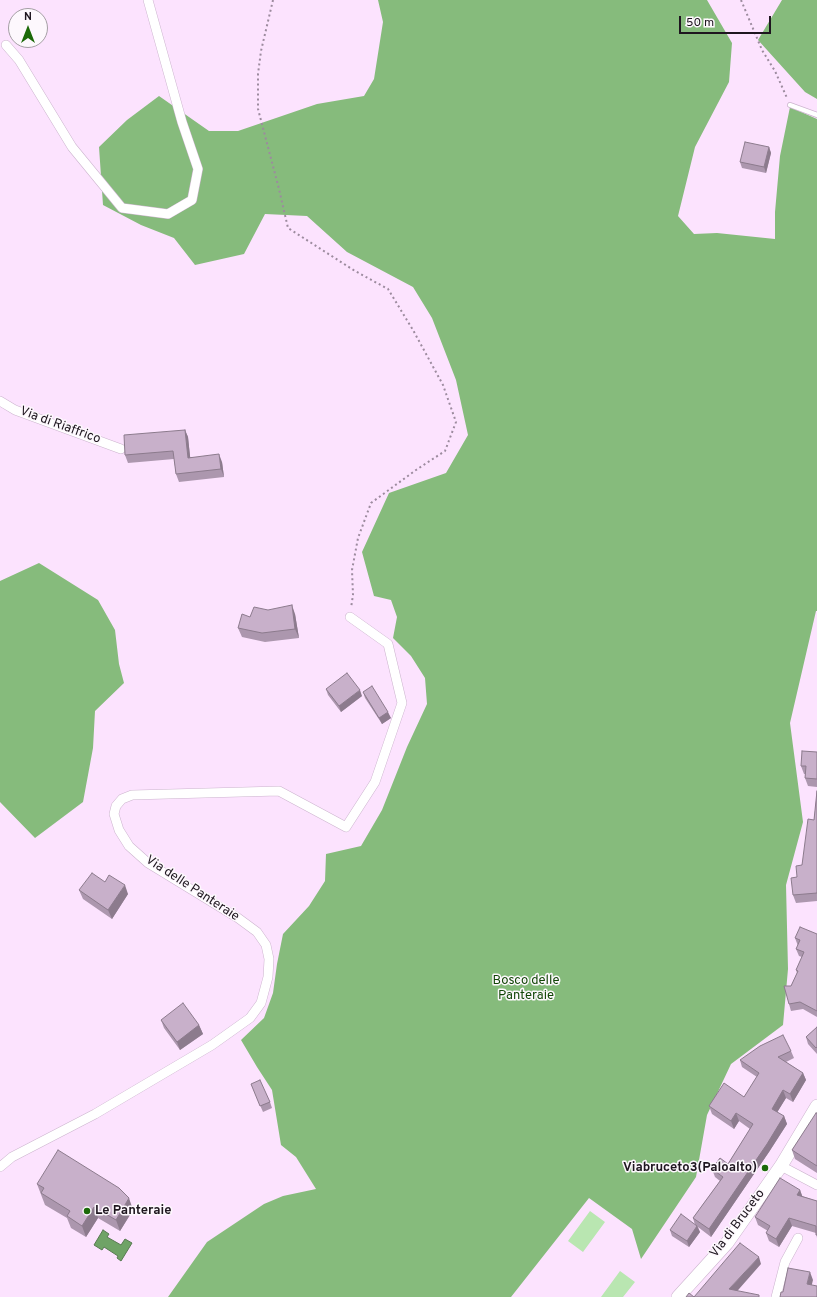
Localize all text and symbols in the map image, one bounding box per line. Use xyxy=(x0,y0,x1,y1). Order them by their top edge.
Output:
north arrow xyxy=(8,8,48,48)
scale bar xyxy=(681,8,773,34)
text: N xyxy=(24,10,32,24)
text: 50 m xyxy=(686,15,714,31)
street label: Via di Riaffrico xyxy=(17,404,103,448)
street label: Via delle Panteraie xyxy=(142,853,242,925)
park label: Bosco delle Panteraie xyxy=(493,973,559,1004)
place label: Viabruceto3(Paloalto) xyxy=(623,1160,757,1176)
marker: Viabruceto3(Paloalto) xyxy=(760,1163,770,1173)
street label: Via di Bruceto xyxy=(707,1187,769,1261)
place label: Le Panteraie xyxy=(95,1203,171,1219)
marker: Le Panteraie xyxy=(82,1206,92,1216)

